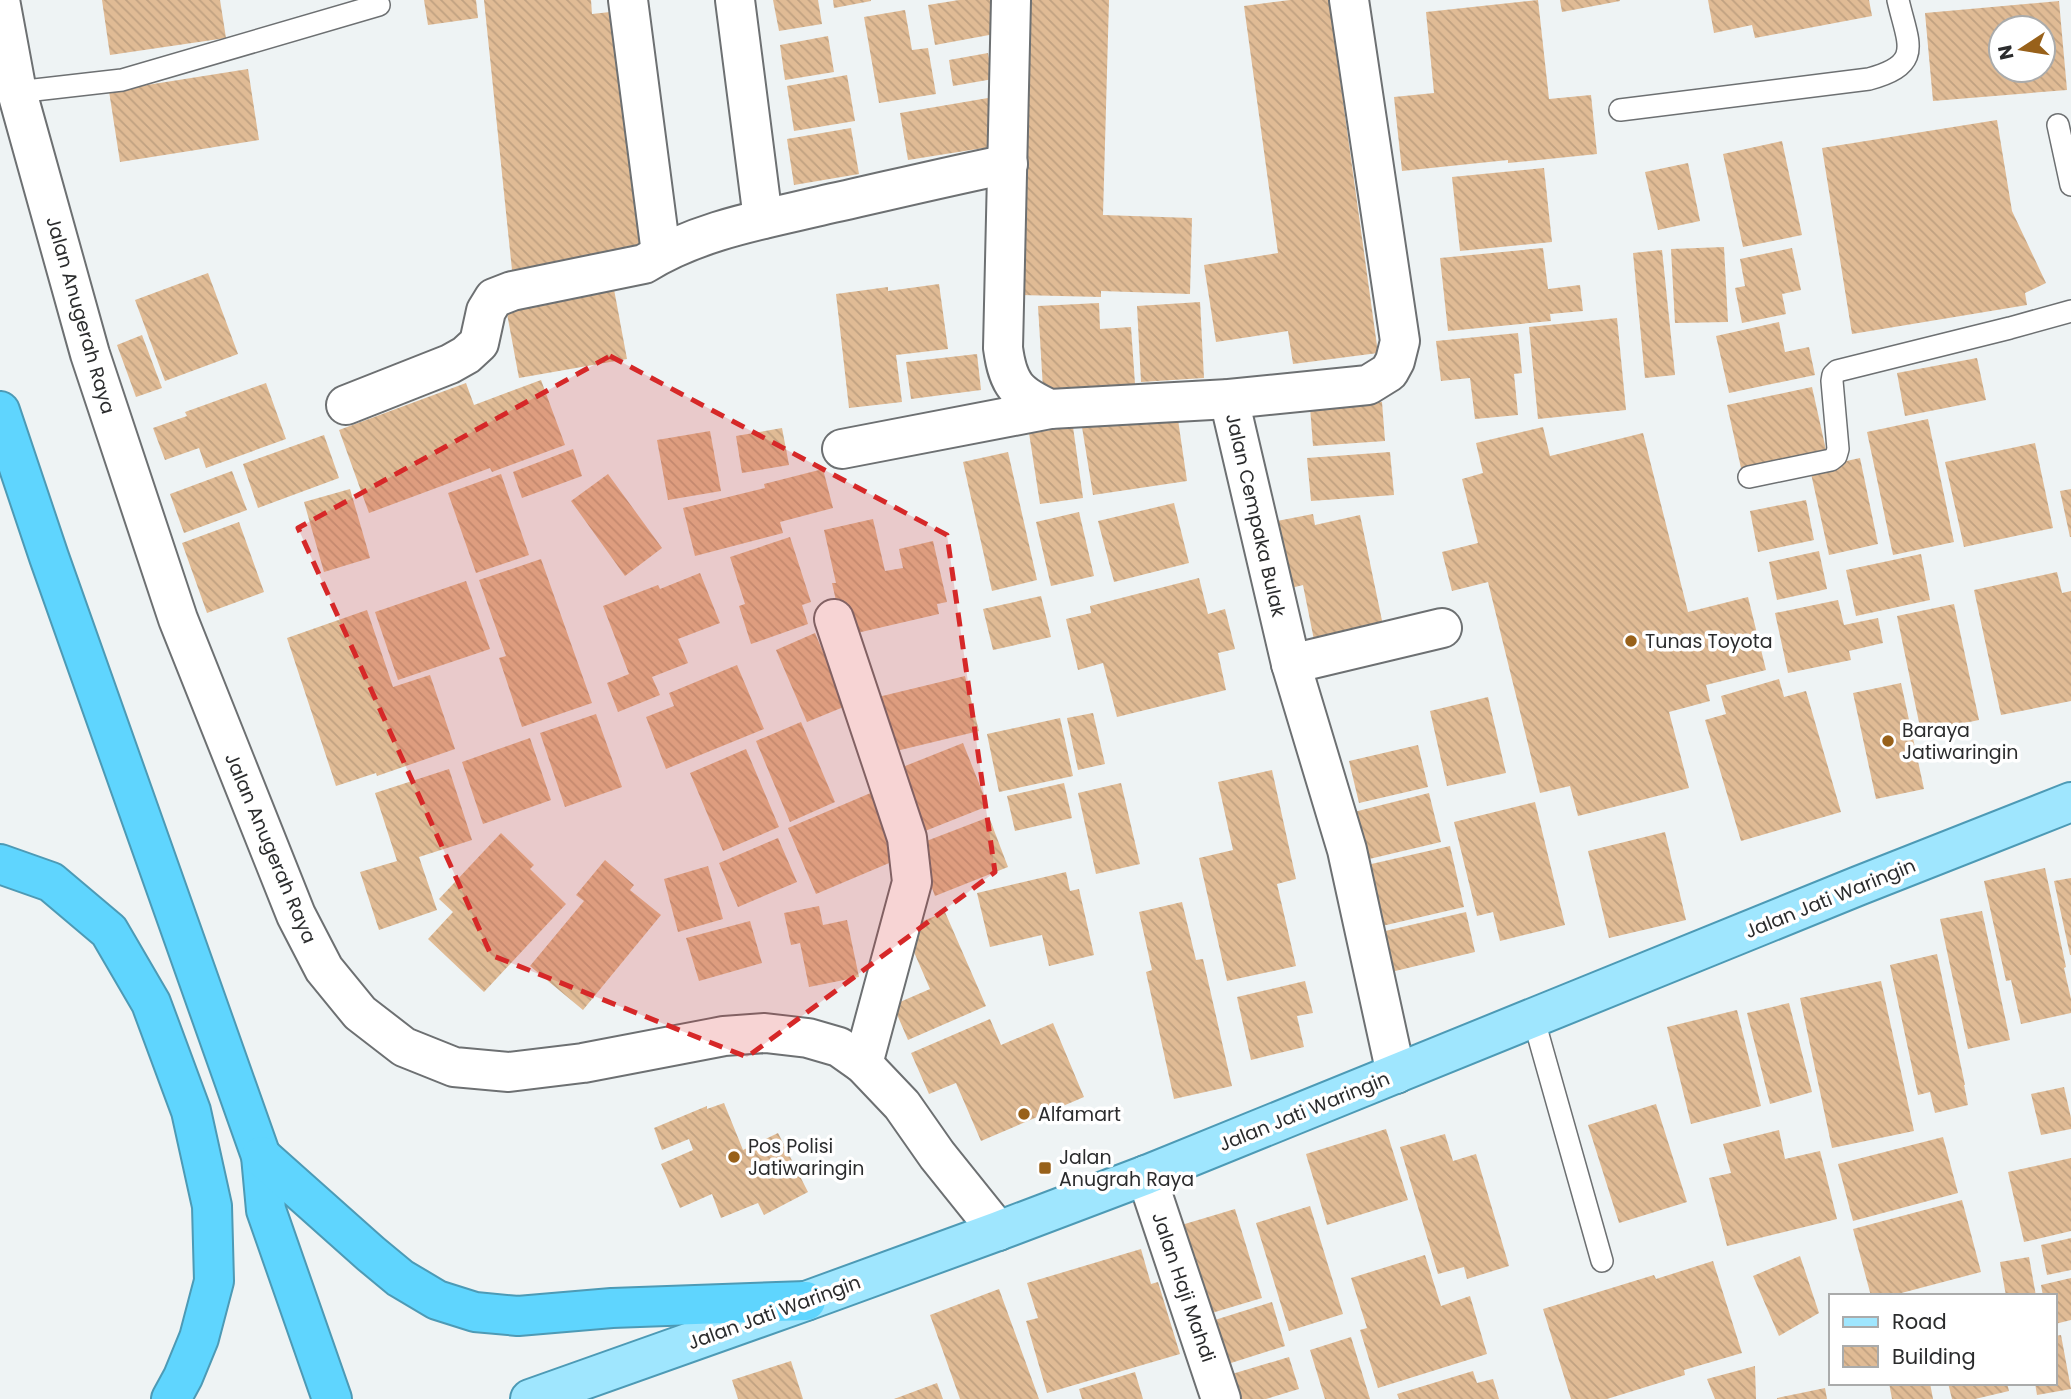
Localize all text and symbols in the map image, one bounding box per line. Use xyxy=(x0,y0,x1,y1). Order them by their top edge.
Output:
north arrow xyxy=(1987,14,2057,84)
text: N xyxy=(1991,43,2021,62)
street label: Jalan Anugerah Raya xyxy=(39,213,122,417)
street label: Jalan Cempaka Bulak xyxy=(1219,411,1292,620)
place label: Tunas Toyota xyxy=(1645,628,1773,655)
marker: Tunas Toyota xyxy=(1623,633,1639,649)
place label: Baraya Jatiwaringin xyxy=(1902,717,2019,766)
marker: Baraya Jatiwaringin xyxy=(1880,733,1896,749)
street label: Jalan Anugerah Raya xyxy=(218,749,323,948)
street label: Jalan Jati Waringin xyxy=(1741,852,1920,945)
street label: Jalan Jati Waringin xyxy=(1215,1065,1394,1158)
place label: Alfamart xyxy=(1038,1101,1121,1128)
marker: Alfamart xyxy=(1016,1106,1032,1122)
place label: Pos Polisi Jatiwaringin xyxy=(748,1133,865,1182)
place label: Jalan Anugrah Raya xyxy=(1059,1144,1194,1193)
marker: Pos Polisi Jatiwaringin xyxy=(726,1149,742,1165)
marker: Jalan Anugrah Raya xyxy=(1037,1160,1053,1176)
street label: Jalan Haji Mahdi xyxy=(1145,1209,1222,1366)
street label: Jalan Jati Waringin xyxy=(684,1269,864,1356)
legend xyxy=(1829,1294,2057,1385)
text: Road xyxy=(1892,1307,1947,1336)
text: Building xyxy=(1892,1342,1976,1371)

